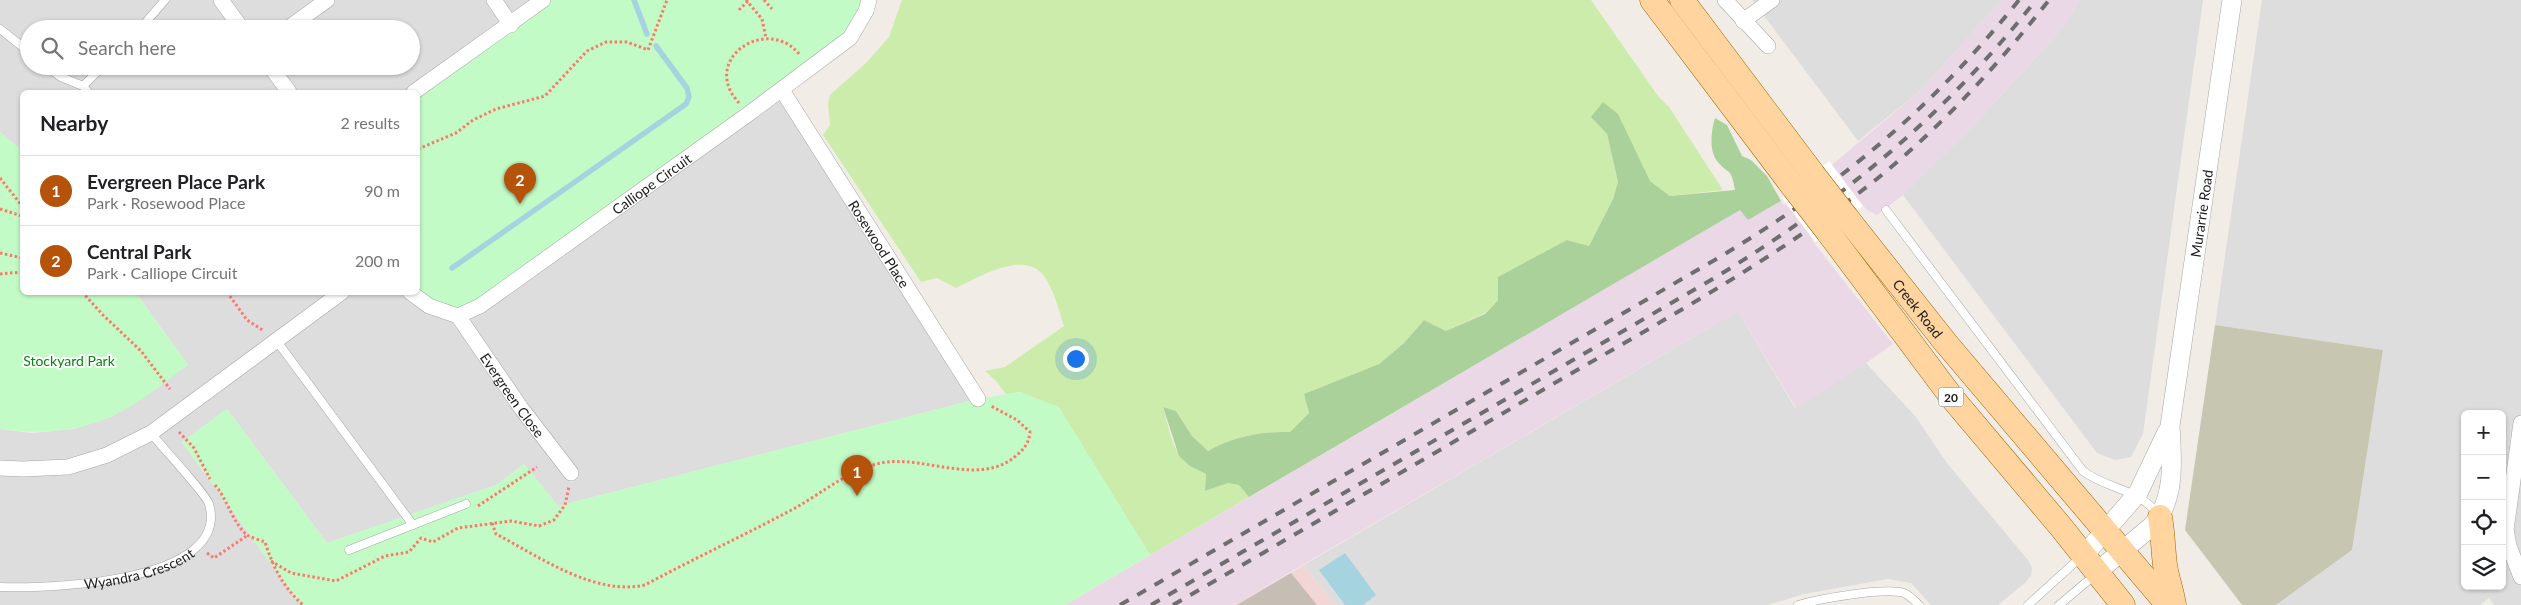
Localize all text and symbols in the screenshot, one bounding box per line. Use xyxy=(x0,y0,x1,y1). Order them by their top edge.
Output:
search box xyxy=(20,20,420,75)
icon: search xyxy=(38,34,66,62)
text: Search here xyxy=(78,36,176,59)
text: Nearby xyxy=(40,110,108,135)
text: 2 results xyxy=(340,113,400,132)
street label: Calliope Circuit xyxy=(608,149,694,218)
pin: 2 xyxy=(504,163,536,204)
street label: Murarrie Road xyxy=(2186,168,2216,258)
text: Evergreen Place Park xyxy=(87,170,265,193)
text: 1 xyxy=(51,181,61,200)
text: 90 m xyxy=(364,181,400,200)
text: Park · Rosewood Place xyxy=(87,193,245,212)
street label: Rosewood Place xyxy=(845,197,914,291)
text: Central Park xyxy=(87,240,191,263)
text: 2 xyxy=(51,251,61,270)
text: 200 m xyxy=(355,251,400,270)
text: Park · Calliope Circuit xyxy=(87,263,237,282)
street label: Creek Road xyxy=(1890,275,1947,341)
your location xyxy=(1063,346,1089,372)
street label: Evergreen Close xyxy=(477,349,549,440)
park label: Stockyard Park xyxy=(23,352,116,369)
road number: 20 xyxy=(1938,388,1964,407)
map controls xyxy=(2461,410,2506,590)
button: + xyxy=(2461,410,2506,455)
pin: 1 xyxy=(841,455,873,496)
button: − xyxy=(2461,455,2506,500)
button: locate xyxy=(2461,500,2506,545)
street label: Wyandra Crescent xyxy=(83,544,197,592)
button: layers xyxy=(2461,545,2506,590)

